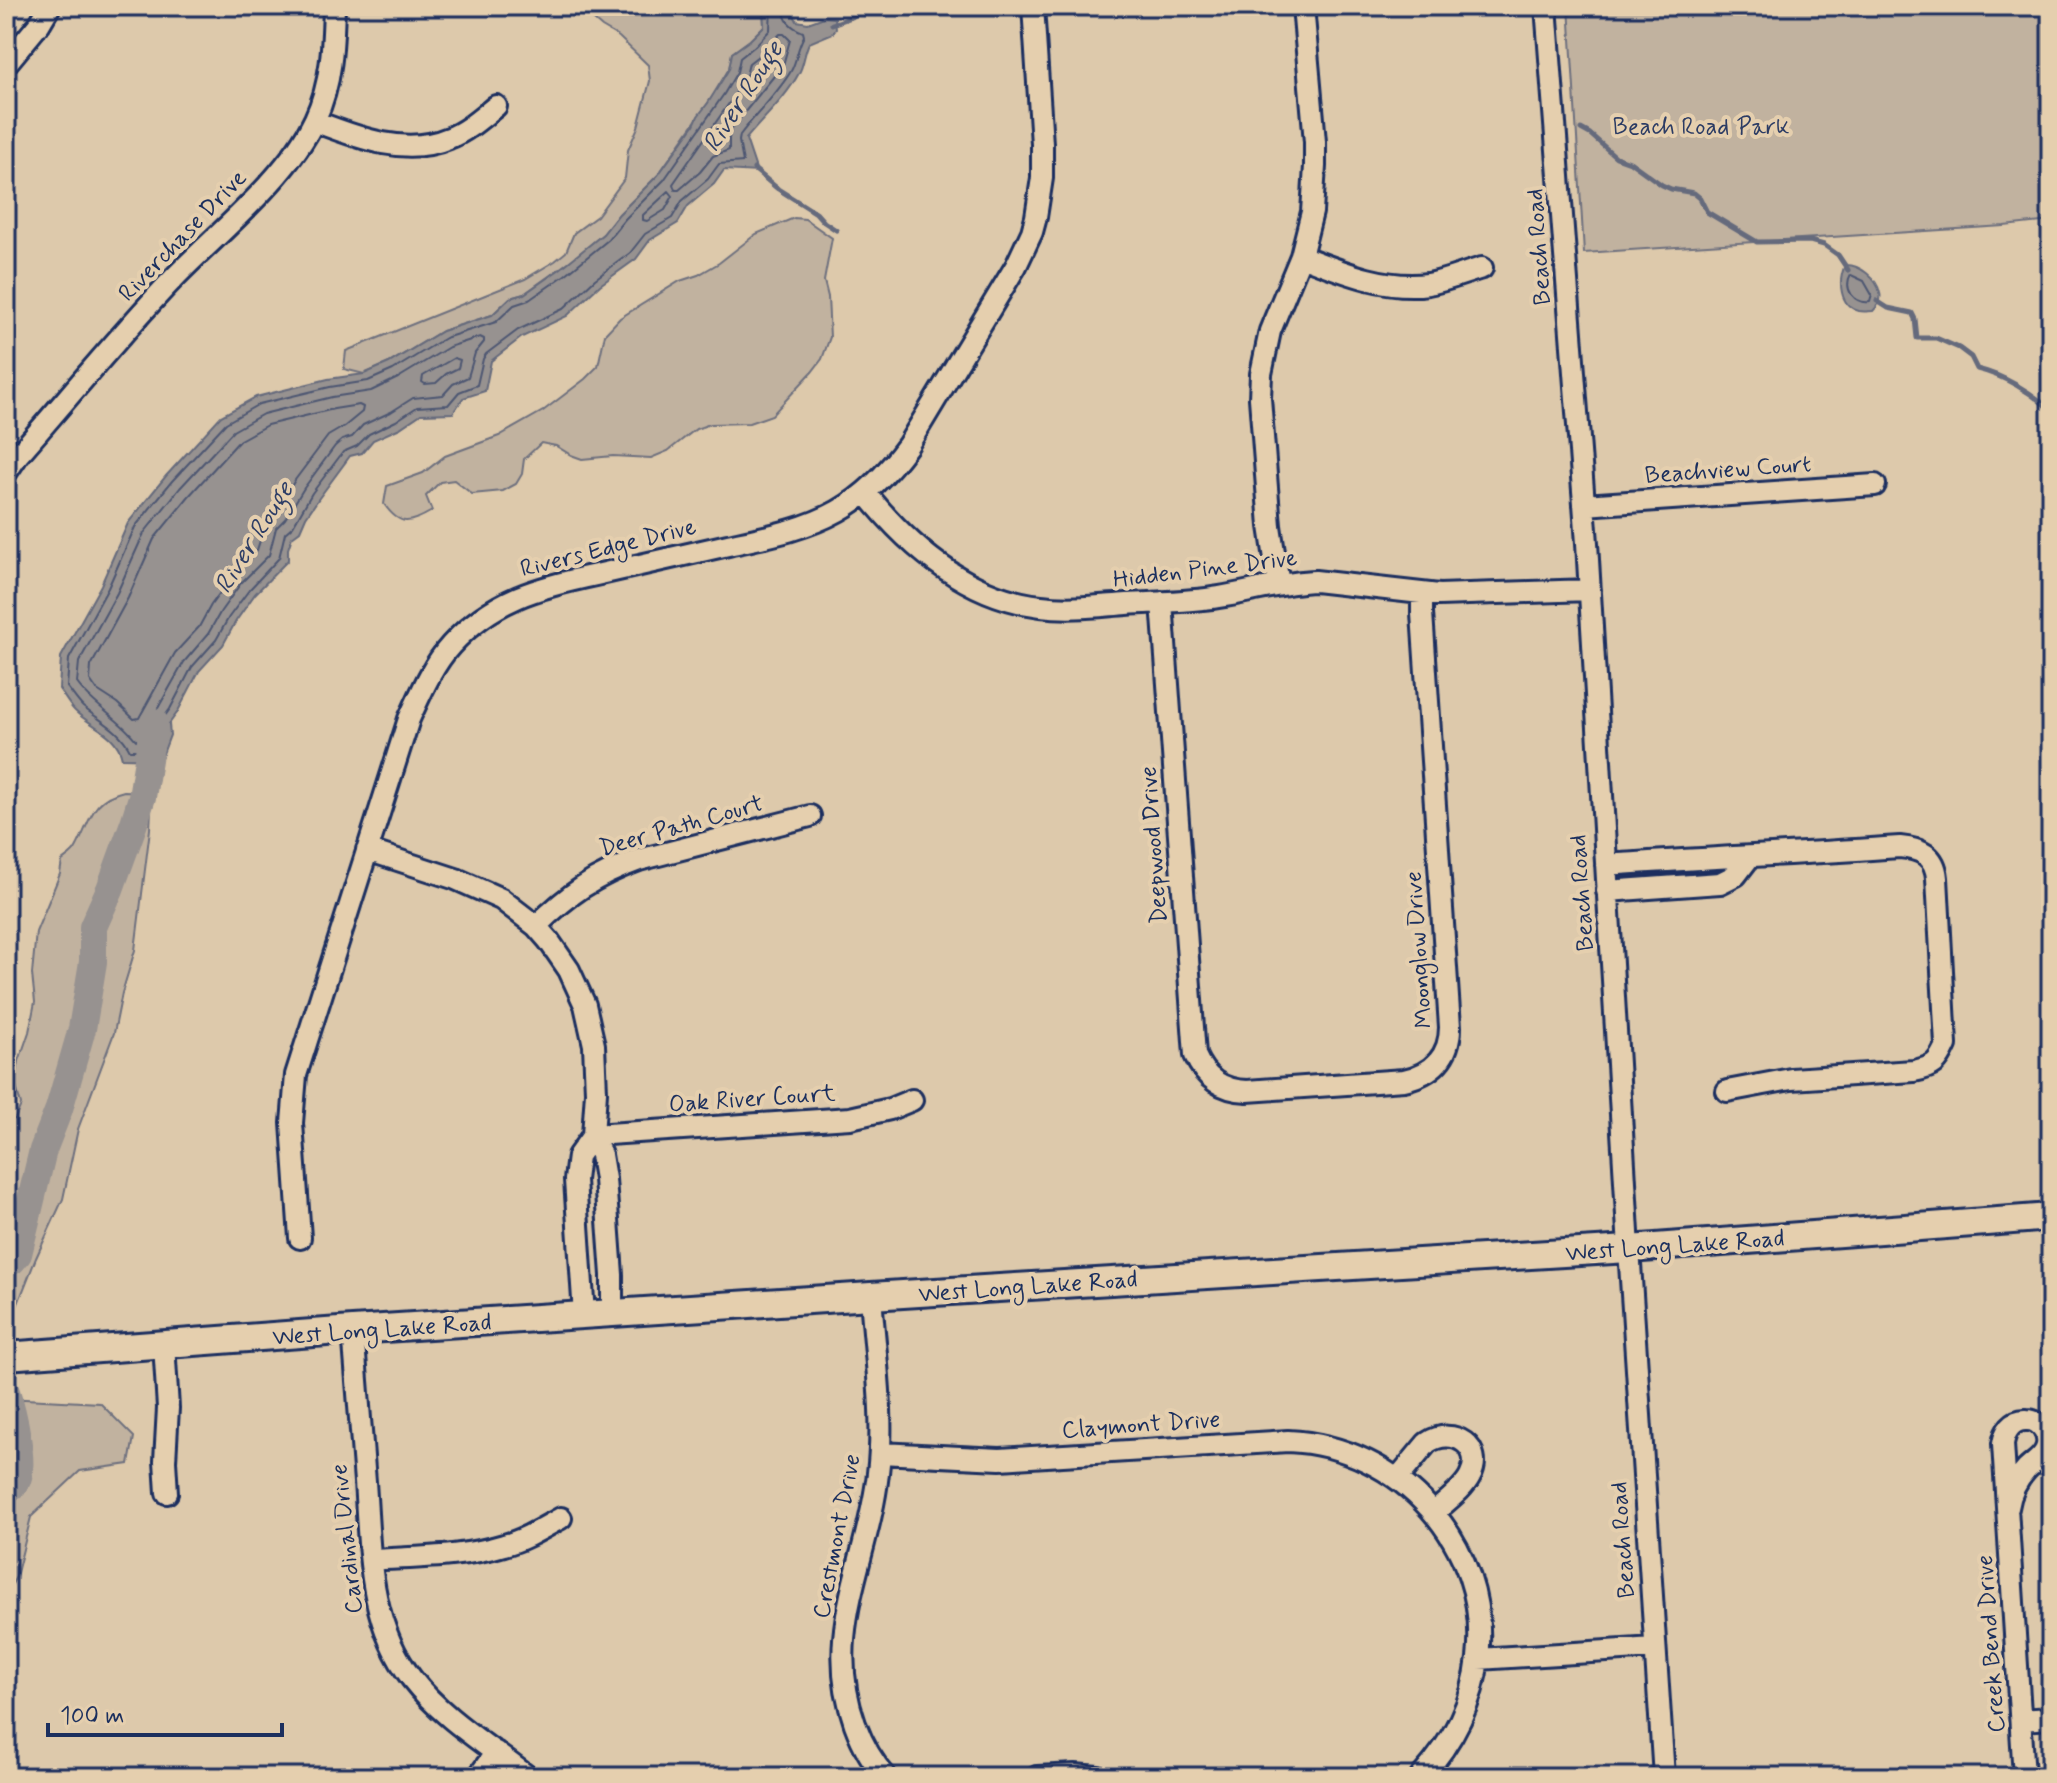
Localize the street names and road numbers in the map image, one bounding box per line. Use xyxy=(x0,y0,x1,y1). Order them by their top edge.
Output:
street label: Riverchase Drive xyxy=(112,163,254,309)
street label: Beach Road xyxy=(1520,188,1559,306)
street label: Beachview Court xyxy=(1644,449,1812,492)
street label: Rivers Edge Drive xyxy=(517,512,700,587)
street label: Hidden Pine Drive xyxy=(1111,543,1299,596)
street label: Deepwood Drive xyxy=(1134,765,1175,925)
street label: Deer Path Court xyxy=(596,788,767,865)
street label: Beach Road xyxy=(1563,834,1602,952)
street label: Moonglow Drive xyxy=(1399,870,1442,1030)
street label: Oak River Court xyxy=(668,1078,836,1121)
street label: West Long Lake Road xyxy=(1565,1223,1786,1272)
street label: West Long Lake Road xyxy=(918,1264,1139,1313)
street label: West Long Lake Road xyxy=(272,1307,493,1356)
street label: Claymont Drive xyxy=(1061,1404,1222,1447)
street label: Crestmont Drive xyxy=(806,1451,869,1621)
street label: Cardinal Drive xyxy=(324,1462,371,1615)
street label: Beach Road xyxy=(1604,1481,1643,1599)
street label: Creek Bend Drive xyxy=(1970,1554,2013,1734)

